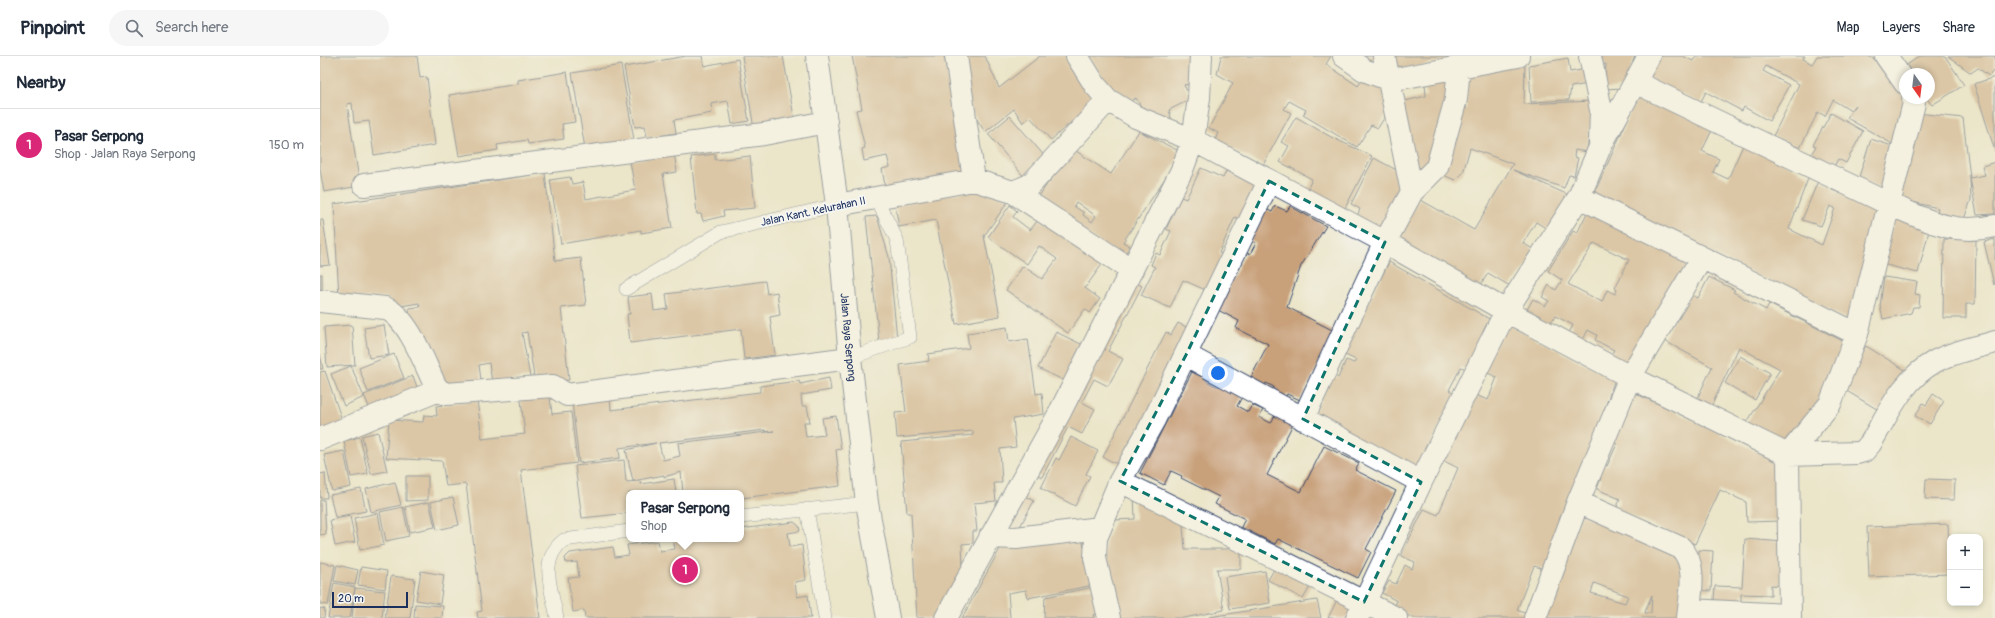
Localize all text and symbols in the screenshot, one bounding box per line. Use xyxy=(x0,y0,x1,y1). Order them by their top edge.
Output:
search box xyxy=(109,10,389,46)
text: Pinpoint xyxy=(20,16,85,40)
icon: search xyxy=(123,17,145,39)
text: Search here xyxy=(155,18,228,37)
text: Map xyxy=(1837,19,1860,36)
text: Layers xyxy=(1882,19,1920,36)
text: Share xyxy=(1942,19,1975,36)
north arrow xyxy=(1899,68,1935,104)
text: Nearby xyxy=(16,72,65,93)
text: Pasar Serpong xyxy=(54,127,143,146)
text: 1 xyxy=(26,137,32,153)
text: 150 m xyxy=(269,137,304,153)
text: Shop · Jalan Raya Serpong xyxy=(54,146,195,162)
street label: Jalan Kant. Kelurahan II xyxy=(759,194,867,229)
street label: Jalan Raya Serpong xyxy=(837,292,859,383)
your location xyxy=(1208,363,1228,383)
popup xyxy=(626,490,744,542)
text: Pasar Serpong xyxy=(640,499,730,518)
text: Shop xyxy=(640,518,667,534)
map controls xyxy=(1947,534,1983,606)
button: + xyxy=(1947,534,1983,570)
pin: 1 xyxy=(672,555,698,585)
button: − xyxy=(1947,570,1983,606)
scale bar xyxy=(332,590,408,609)
text: 20 m xyxy=(338,592,364,605)

